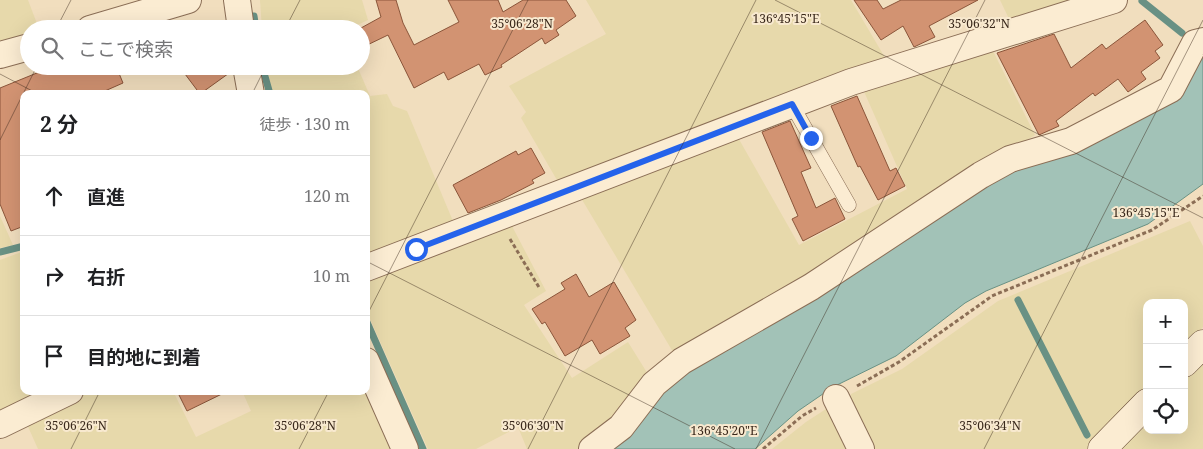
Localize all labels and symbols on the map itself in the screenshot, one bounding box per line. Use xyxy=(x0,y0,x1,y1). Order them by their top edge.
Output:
text: 136°45'15"E xyxy=(753,10,819,27)
text: 35°06'28"N xyxy=(491,15,553,32)
text: 35°06'32"N xyxy=(948,15,1010,32)
route end xyxy=(800,127,823,150)
text: 136°45'15"E xyxy=(1113,204,1179,221)
route start xyxy=(405,238,428,261)
text: 35°06'26"N xyxy=(45,417,107,434)
text: 35°06'28"N xyxy=(274,417,336,434)
text: 35°06'30"N xyxy=(502,417,564,434)
text: 35°06'34"N xyxy=(959,417,1021,434)
text: 136°45'20"E xyxy=(691,422,757,439)

